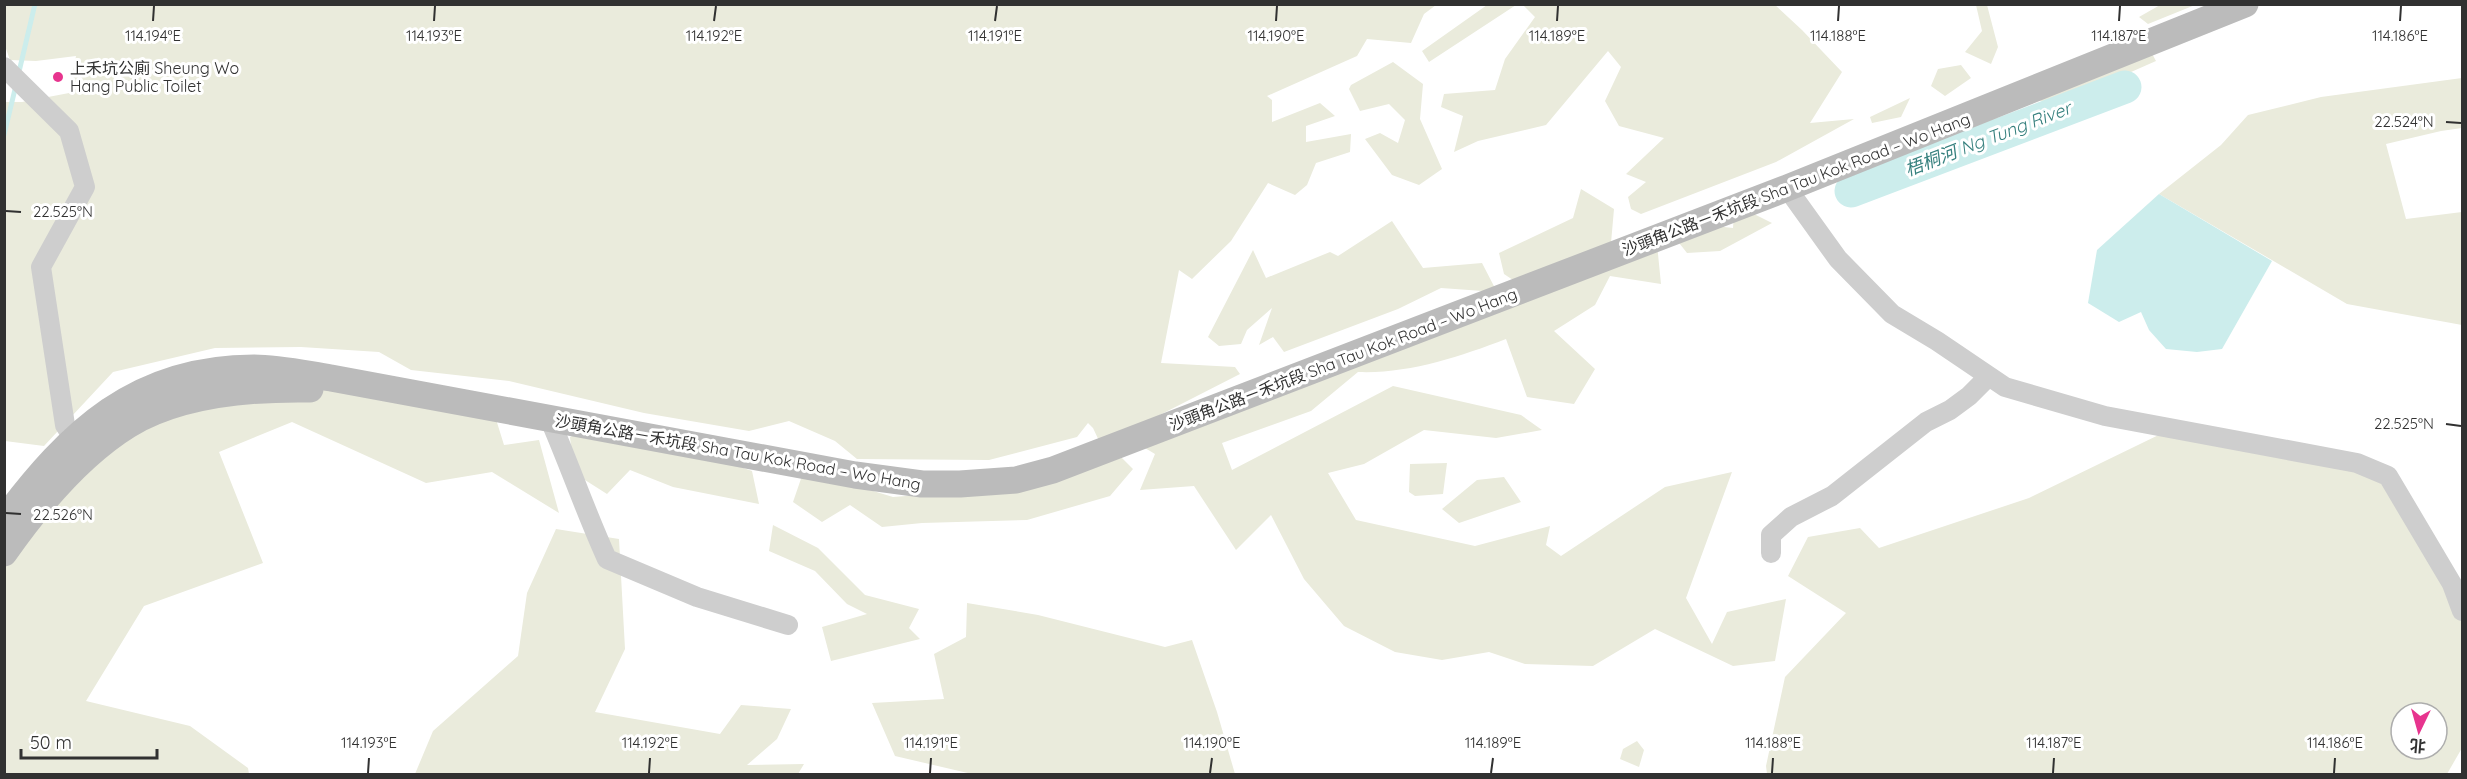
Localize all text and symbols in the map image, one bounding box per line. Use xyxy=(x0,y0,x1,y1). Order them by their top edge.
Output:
text: 114.194°E xyxy=(125,26,181,45)
text: 114.193°E xyxy=(406,26,462,45)
text: 114.192°E xyxy=(686,26,742,45)
text: 114.191°E xyxy=(968,26,1022,45)
text: 114.190°E xyxy=(1247,26,1305,45)
text: 114.189°E xyxy=(1529,26,1585,45)
text: 114.188°E xyxy=(1810,26,1866,45)
text: 114.187°E xyxy=(2091,26,2147,45)
text: 114.186°E xyxy=(2372,26,2428,45)
place label: 上禾坑公廁 Sheung Wo Hang Public Toilet xyxy=(70,58,239,96)
marker: 上禾坑公廁 Sheung Wo Hang Public Toilet xyxy=(51,70,65,84)
water label: 梧桐河 Ng Tung River xyxy=(1901,96,2076,181)
street label: 沙頭角公路－禾坑段 Sha Tau Kok Road – Wo Hang xyxy=(1619,108,1973,260)
text: 22.524°N xyxy=(2374,112,2434,131)
text: 22.525°N xyxy=(33,202,93,221)
street label: 沙頭角公路－禾坑段 Sha Tau Kok Road – Wo Hang xyxy=(1166,283,1520,435)
street label: 沙頭角公路－禾坑段 Sha Tau Kok Road – Wo Hang xyxy=(554,410,922,494)
text: 22.525°N xyxy=(2374,414,2434,433)
text: 22.526°N xyxy=(33,505,93,524)
north arrow xyxy=(2389,701,2449,761)
scale bar xyxy=(21,722,158,760)
text: 50 m xyxy=(30,731,72,754)
text: 114.193°E xyxy=(341,733,397,752)
text: 114.192°E xyxy=(622,733,678,752)
text: 114.191°E xyxy=(904,733,958,752)
text: 114.190°E xyxy=(1183,733,1241,752)
text: 114.189°E xyxy=(1465,733,1521,752)
text: 114.188°E xyxy=(1745,733,1801,752)
text: 114.187°E xyxy=(2026,733,2082,752)
text: 114.186°E xyxy=(2307,733,2363,752)
text: 北 xyxy=(2409,735,2427,757)

